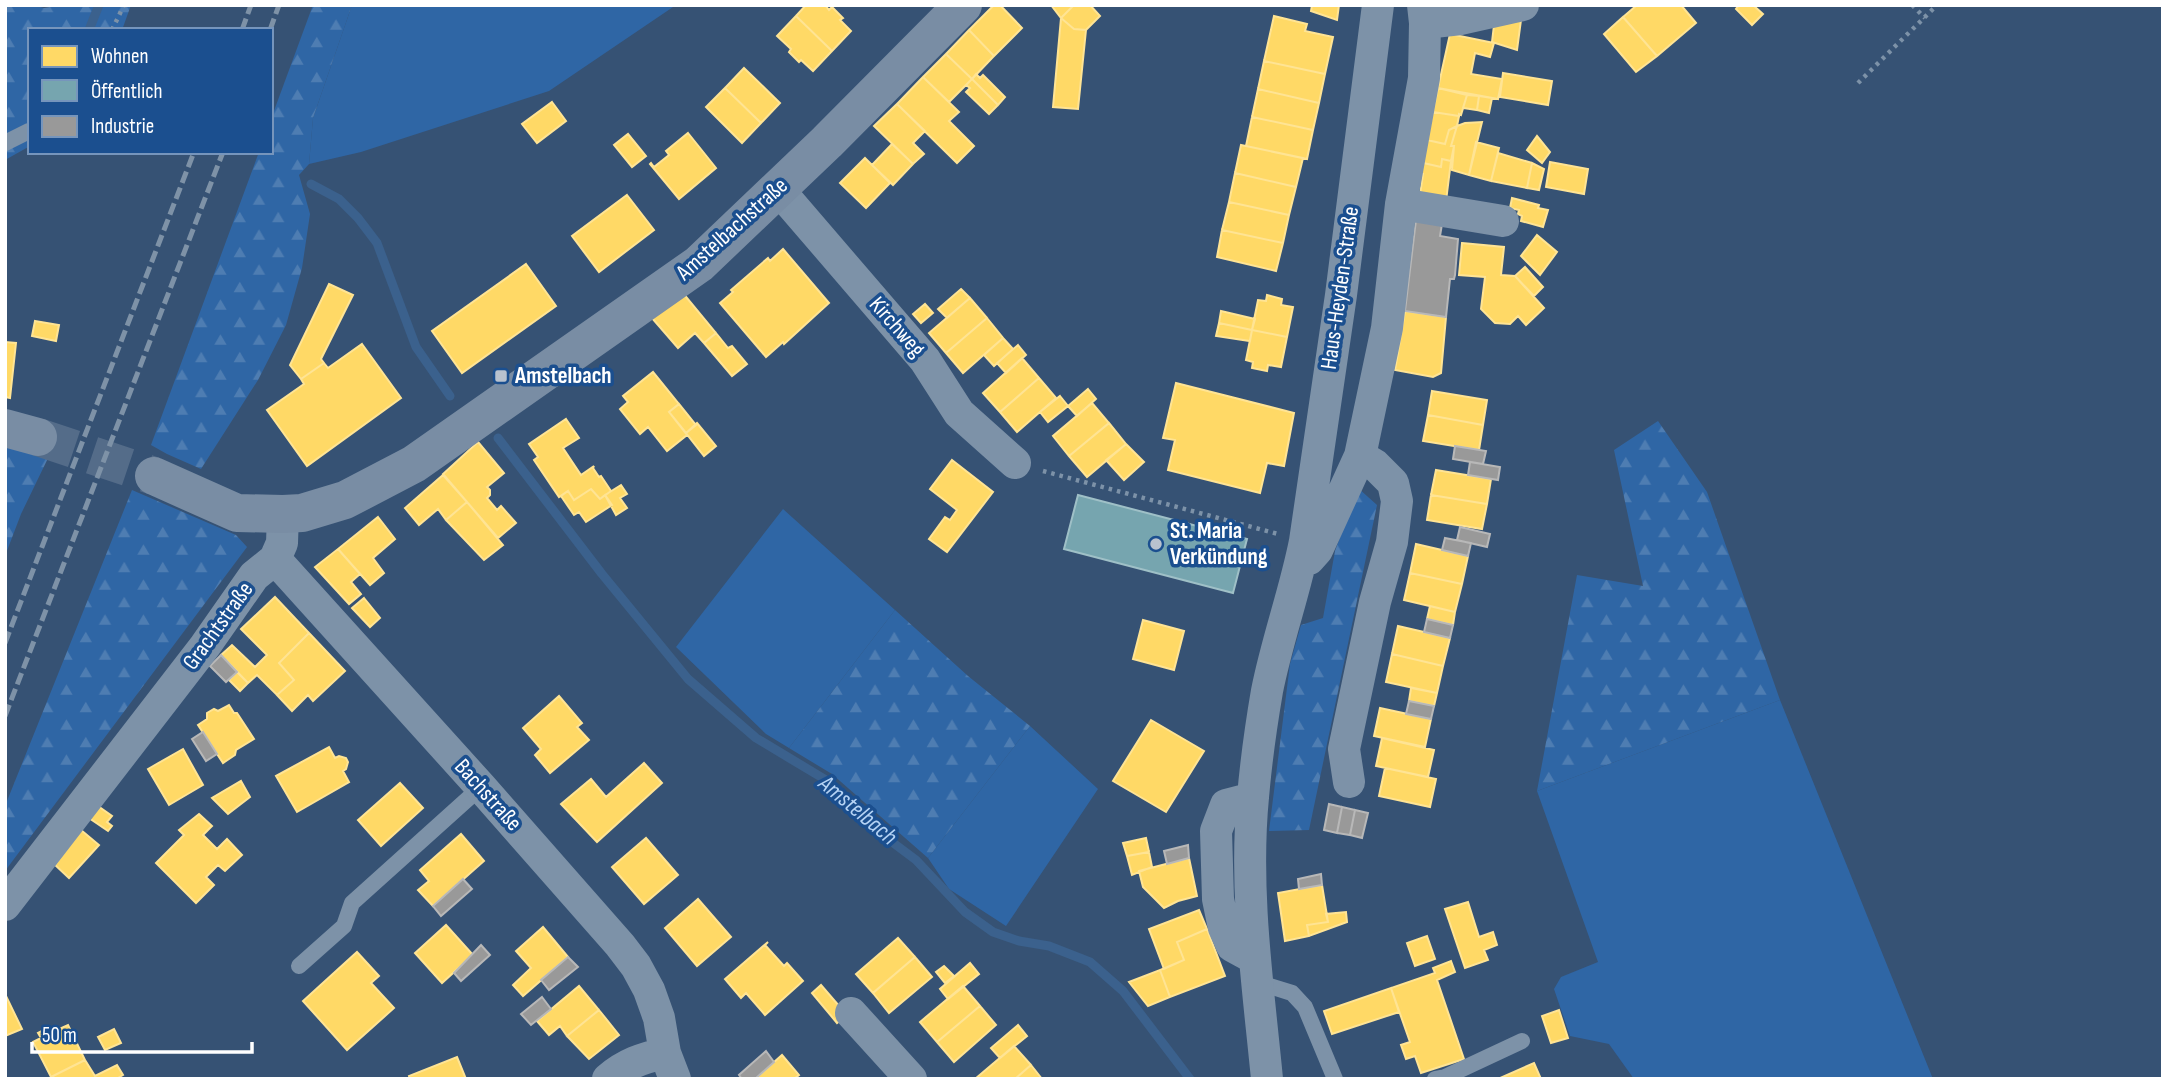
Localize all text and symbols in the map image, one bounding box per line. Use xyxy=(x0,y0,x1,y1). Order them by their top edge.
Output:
legend xyxy=(28,28,273,154)
text: Wohnen xyxy=(91,44,148,69)
text: Öffentlich xyxy=(91,79,163,104)
text: Industrie xyxy=(91,114,154,139)
street label: Amstelbachstraße xyxy=(670,172,794,287)
street label: Haus-Heyden-Straße xyxy=(1315,205,1365,371)
street label: Kirchweg xyxy=(863,291,931,363)
place label: Amstelbach xyxy=(514,362,612,390)
marker: Amstelbach xyxy=(493,368,509,384)
place label: St. Maria Verkündung xyxy=(1170,517,1268,571)
marker: St. Maria Verkündung xyxy=(1148,536,1164,552)
street label: Grachtstraße xyxy=(177,577,259,675)
street label: Bachstraße xyxy=(448,753,528,837)
water label: Amstelbach xyxy=(812,768,903,851)
scale bar xyxy=(32,1010,252,1054)
text: 50 m xyxy=(42,1023,77,1048)

